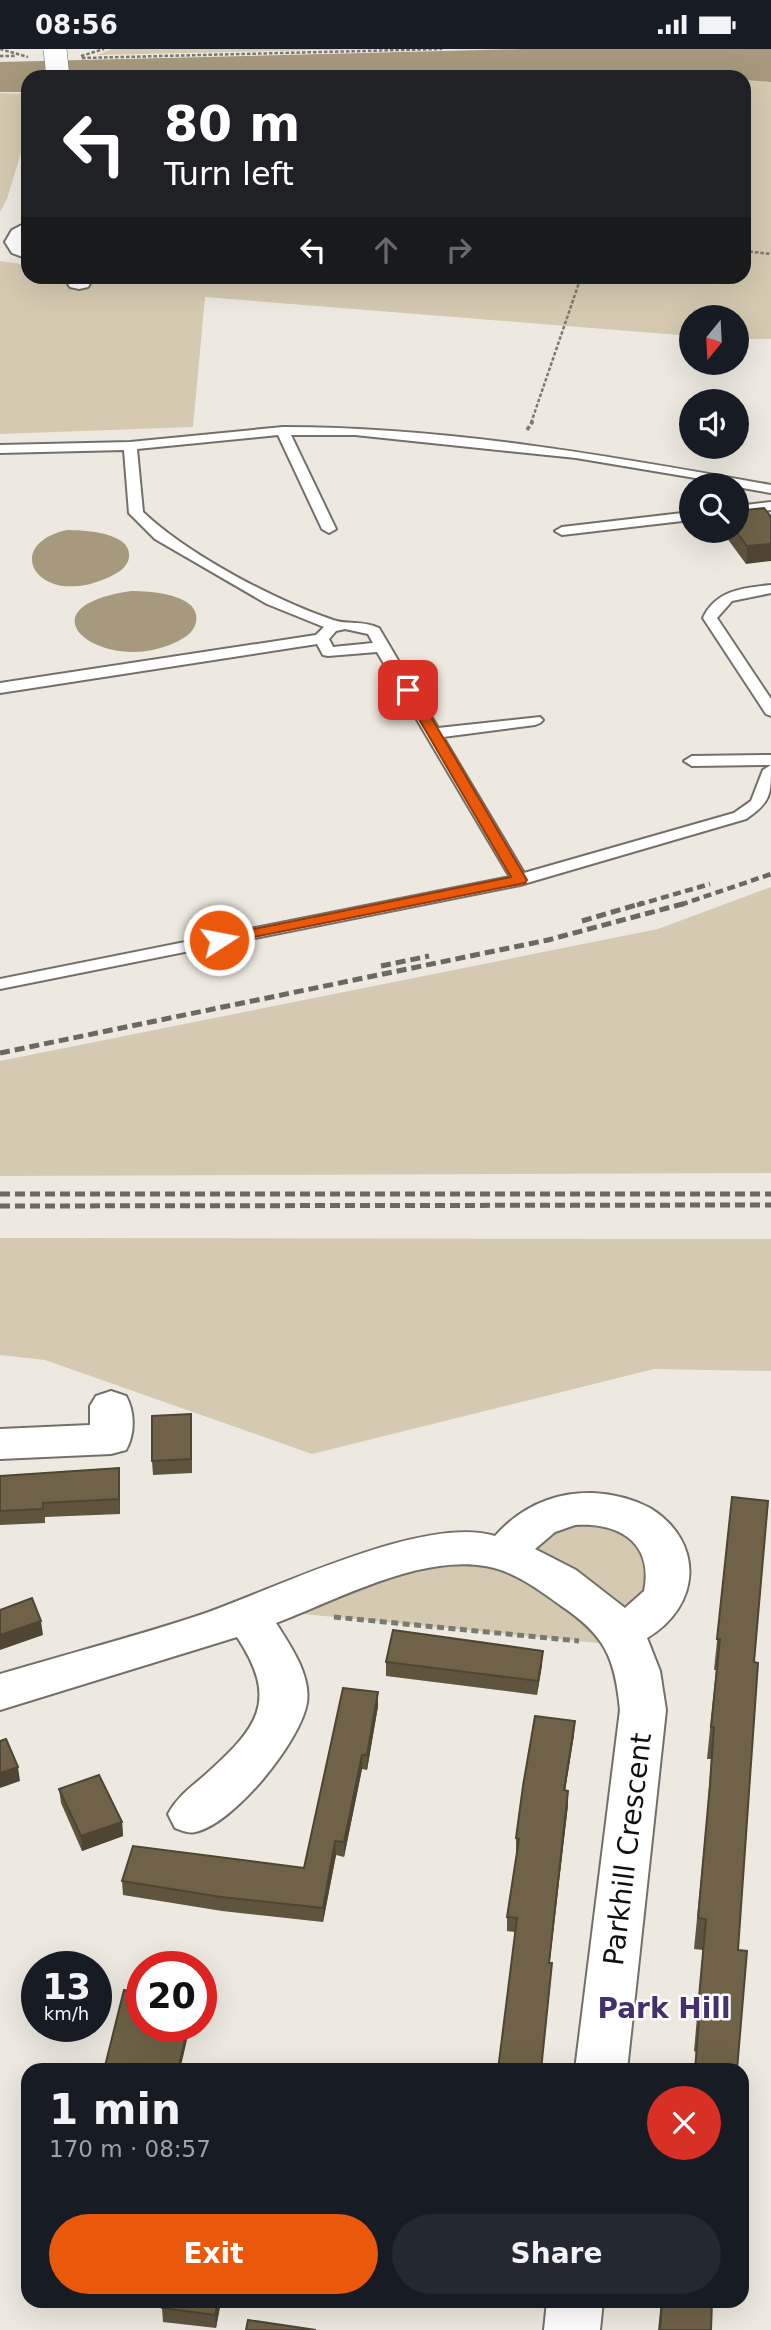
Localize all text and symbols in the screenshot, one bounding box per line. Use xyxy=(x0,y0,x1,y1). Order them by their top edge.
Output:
text: 08:56 xyxy=(35,10,118,40)
text: 80 m xyxy=(164,96,300,153)
icon: left xyxy=(49,98,140,189)
text: Turn left xyxy=(164,155,294,193)
icon: left xyxy=(294,231,332,269)
icon: ahead xyxy=(367,231,405,269)
icon: right xyxy=(440,231,478,269)
north arrow xyxy=(679,305,749,375)
map controls xyxy=(679,305,749,543)
button: sound xyxy=(679,389,749,459)
button: search xyxy=(679,473,749,543)
pin xyxy=(378,660,438,720)
icon: arrive xyxy=(389,671,427,709)
position arrow xyxy=(182,903,256,977)
street label: Parkhill Crescent xyxy=(597,1731,658,1967)
speed limit sign: 20 xyxy=(126,1951,217,2042)
text: 13 xyxy=(42,1967,91,2007)
district label: Park Hill xyxy=(597,1992,731,2025)
text: km/h xyxy=(44,2003,89,2024)
text: 1 min xyxy=(49,2085,181,2134)
button: close xyxy=(647,2086,721,2160)
text: 170 m · 08:57 xyxy=(49,2136,211,2162)
button: Exit xyxy=(49,2214,378,2294)
button: Share xyxy=(392,2214,721,2294)

